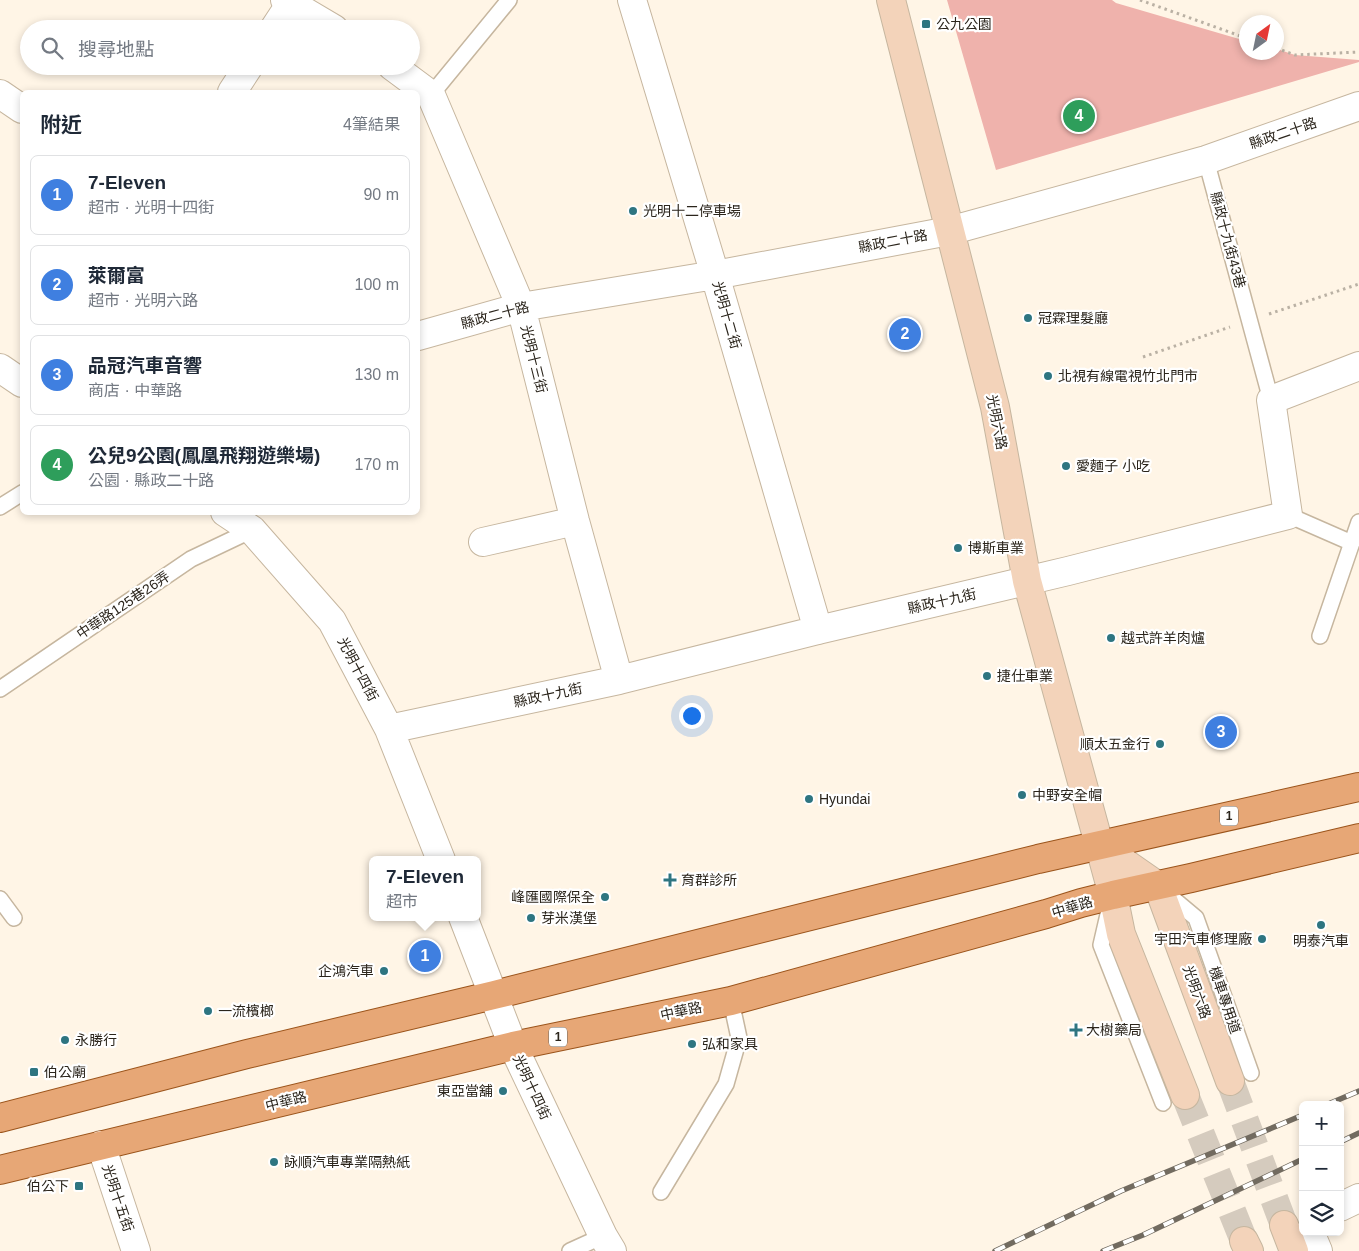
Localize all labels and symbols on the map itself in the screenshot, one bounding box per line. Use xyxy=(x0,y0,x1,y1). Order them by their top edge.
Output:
north arrow xyxy=(1239,15,1284,60)
place label: 公九公園 xyxy=(936,16,992,32)
marker: 公九公園 xyxy=(920,18,932,30)
pin: 4 xyxy=(1063,97,1095,135)
street label: 縣政二十路 xyxy=(1247,114,1319,152)
street label: 縣政十九街43巷 xyxy=(1207,190,1249,290)
place label: 光明十二停車場 xyxy=(643,203,741,219)
marker: 光明十二停車場 xyxy=(627,205,639,217)
street label: 縣政二十路 xyxy=(857,226,929,256)
street label: 光明十二街 xyxy=(710,279,744,351)
street label: 縣政二十路 xyxy=(459,298,531,332)
place label: 冠霖理髮廳 xyxy=(1038,310,1108,326)
marker: 冠霖理髮廳 xyxy=(1022,312,1034,324)
pin: 2 xyxy=(889,315,921,353)
street label: 光明十三街 xyxy=(518,323,550,395)
place label: 北視有線電視竹北門市 xyxy=(1058,368,1198,384)
marker: 北視有線電視竹北門市 xyxy=(1042,370,1054,382)
street label: 光明六路 xyxy=(984,393,1010,451)
place label: 愛麵子 小吃 xyxy=(1076,458,1150,474)
marker: 愛麵子 小吃 xyxy=(1060,460,1072,472)
place label: 博斯車業 xyxy=(968,540,1024,556)
marker: 博斯車業 xyxy=(952,542,964,554)
street label: 中華路125巷26弄 xyxy=(73,568,173,642)
street label: 縣政十九街 xyxy=(906,585,978,617)
place label: 越式許羊肉爐 xyxy=(1121,630,1205,646)
marker: 越式許羊肉爐 xyxy=(1105,632,1117,644)
street label: 光明十四街 xyxy=(335,634,381,704)
place label: 捷仕車業 xyxy=(997,668,1053,684)
marker: 捷仕車業 xyxy=(981,670,993,682)
street label: 縣政十九街 xyxy=(512,680,584,710)
your location xyxy=(679,703,705,729)
pin: 3 xyxy=(1205,713,1237,751)
place label: 順太五金行 xyxy=(1080,736,1150,752)
marker: 順太五金行 xyxy=(1154,738,1166,750)
place label: 中野安全帽 xyxy=(1032,787,1102,803)
marker: 中野安全帽 xyxy=(1016,789,1028,801)
place label: Hyundai xyxy=(819,791,870,807)
marker: Hyundai xyxy=(803,793,815,805)
road number: 1 xyxy=(1220,806,1238,826)
place label: 育群診所 xyxy=(681,872,737,888)
marker: 育群診所 xyxy=(663,873,677,887)
place label: 峰匯國際保全 xyxy=(511,889,595,905)
marker: 峰匯國際保全 xyxy=(599,891,611,903)
street label: 中華路 xyxy=(1050,893,1094,921)
place label: 芽米漢堡 xyxy=(541,910,597,926)
marker: 芽米漢堡 xyxy=(525,912,537,924)
marker: 明泰汽車 xyxy=(1315,919,1327,931)
place label: 宇田汽車修理廠 xyxy=(1154,931,1252,947)
marker: 宇田汽車修理廠 xyxy=(1256,933,1268,945)
place label: 明泰汽車 xyxy=(1293,933,1349,949)
pin: 1 xyxy=(409,937,441,975)
place label: 企鴻汽車 xyxy=(318,963,374,979)
street label: 光明六路 xyxy=(1180,963,1214,1021)
street label: 機車專用道 xyxy=(1206,964,1244,1036)
marker: 企鴻汽車 xyxy=(378,965,390,977)
street label: 中華路 xyxy=(659,999,703,1023)
place label: 一流檳榔 xyxy=(218,1003,274,1019)
marker: 一流檳榔 xyxy=(202,1005,214,1017)
place label: 大樹藥局 xyxy=(1086,1022,1142,1038)
marker: 大樹藥局 xyxy=(1070,1024,1082,1036)
road number: 1 xyxy=(549,1028,567,1046)
place label: 永勝行 xyxy=(75,1032,117,1048)
marker: 永勝行 xyxy=(59,1034,71,1046)
place label: 弘和家具 xyxy=(702,1036,758,1052)
marker: 弘和家具 xyxy=(686,1038,698,1050)
street label: 光明十四街 xyxy=(510,1052,554,1122)
place label: 伯公廟 xyxy=(44,1064,86,1080)
marker: 伯公廟 xyxy=(28,1066,40,1078)
place label: 東亞當舖 xyxy=(437,1083,493,1099)
marker: 東亞當舖 xyxy=(497,1085,509,1097)
street label: 中華路 xyxy=(264,1088,308,1114)
place label: 詠順汽車專業隔熱紙 xyxy=(284,1154,410,1170)
marker: 詠順汽車專業隔熱紙 xyxy=(268,1156,280,1168)
street label: 光明十五街 xyxy=(99,1162,137,1234)
place label: 伯公下 xyxy=(27,1178,69,1194)
marker: 伯公下 xyxy=(73,1180,85,1192)

